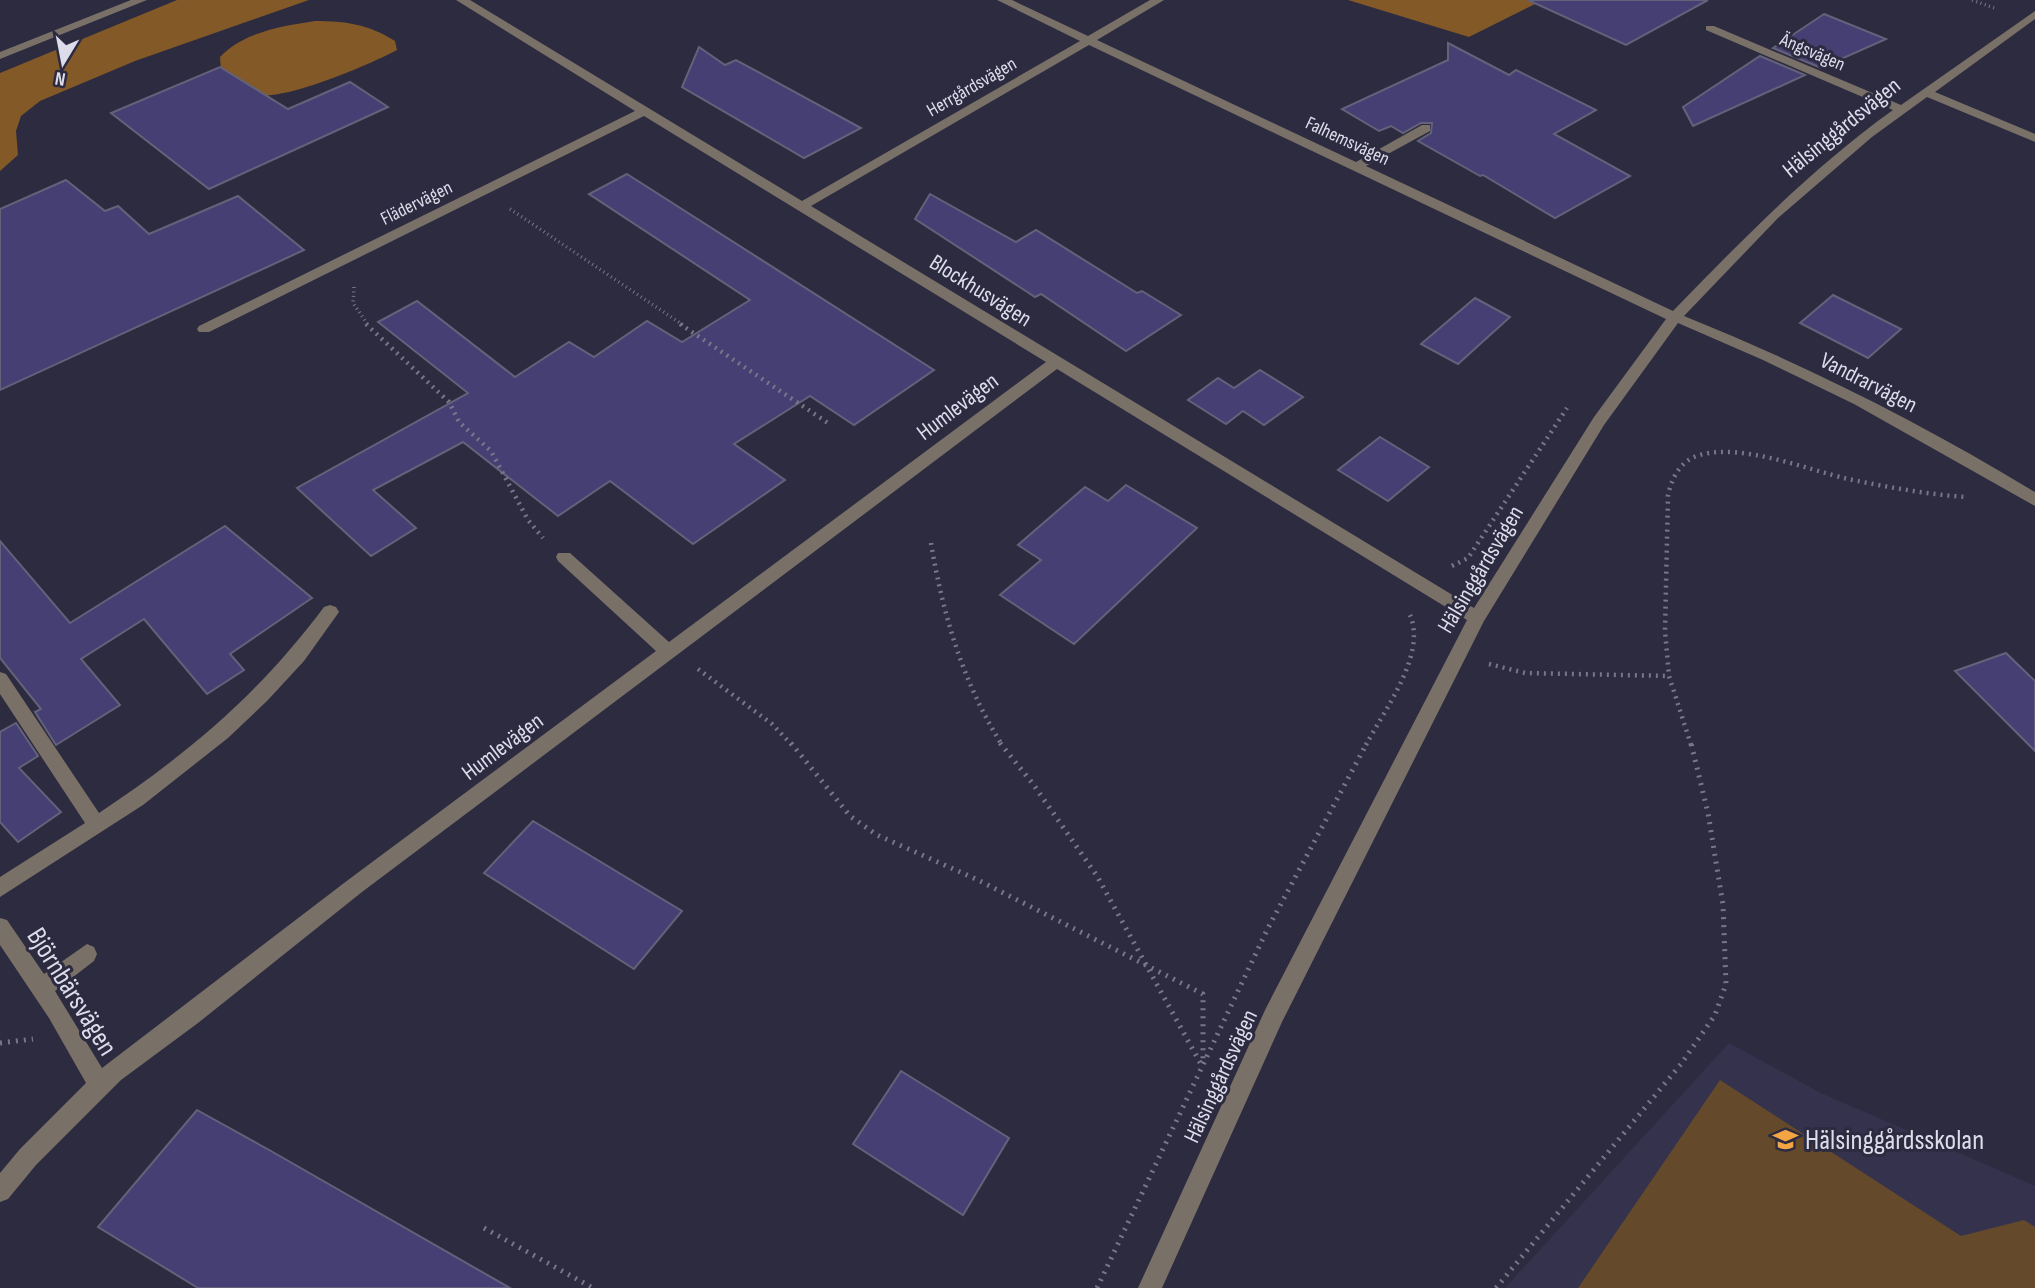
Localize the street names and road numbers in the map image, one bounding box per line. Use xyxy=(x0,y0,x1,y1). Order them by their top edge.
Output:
street label: Ängsvägen xyxy=(1775,28,1848,76)
street label: Herrgårdsvägen xyxy=(923,52,1021,122)
street label: Hälsinggårdsvägen xyxy=(1777,72,1906,184)
street label: Falhemsvägen xyxy=(1302,112,1393,171)
street label: Flädervägen xyxy=(377,176,456,231)
street label: Blockhusvägen xyxy=(924,248,1037,333)
street label: Vandrarvägen xyxy=(1815,346,1922,419)
street label: Humlevägen xyxy=(911,367,1004,447)
street label: Hälsinggårdsvägen xyxy=(1432,501,1530,638)
street label: Humlevägen xyxy=(456,707,549,787)
street label: Björnbärsvägen xyxy=(19,922,124,1062)
street label: Hälsinggårdsvägen xyxy=(1178,1005,1264,1147)

